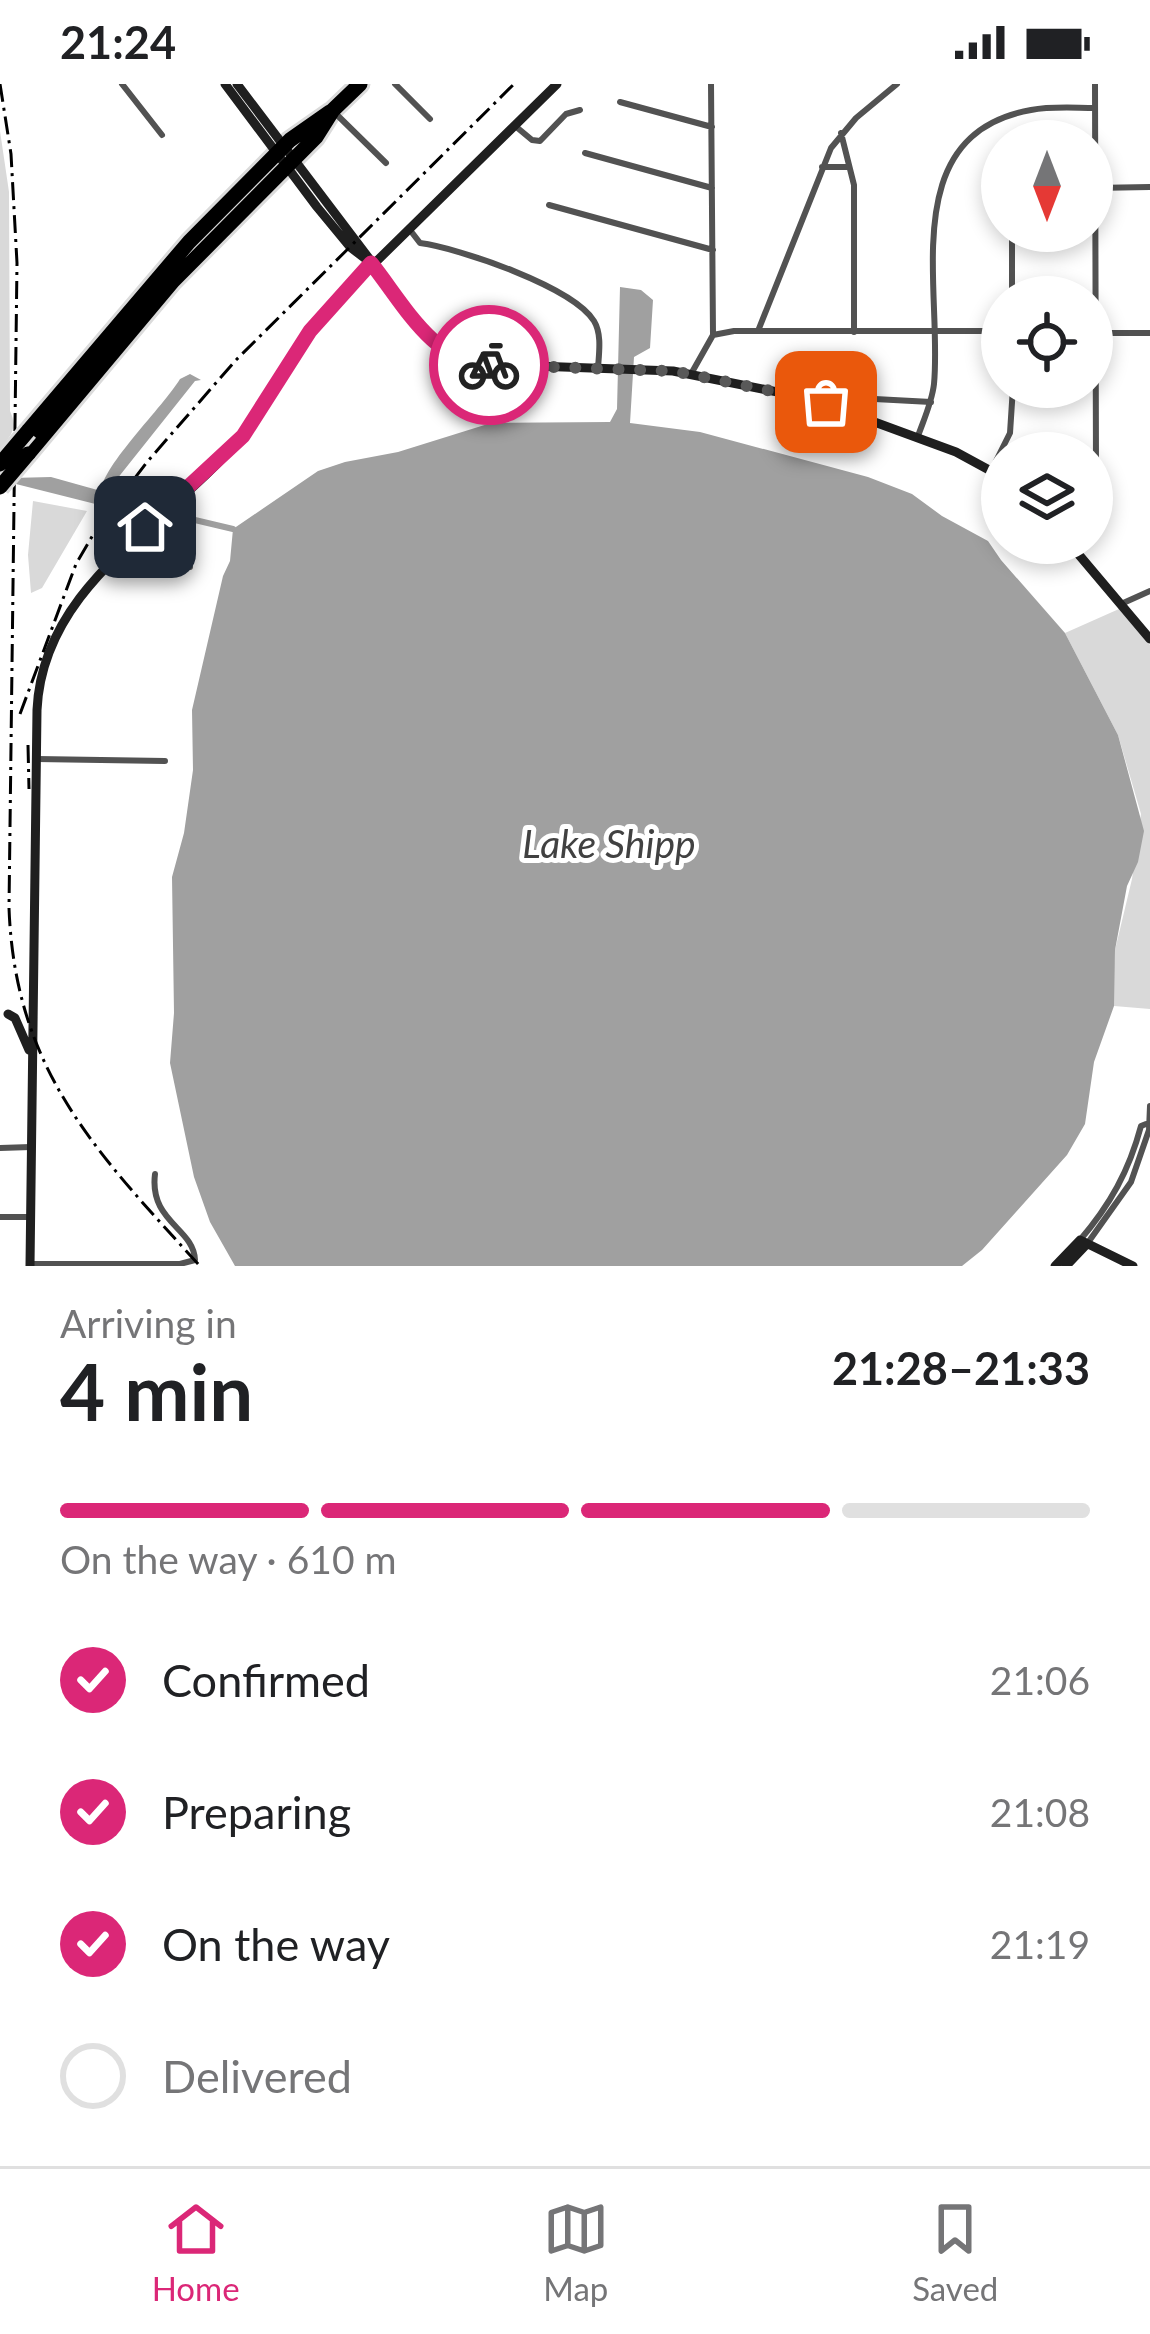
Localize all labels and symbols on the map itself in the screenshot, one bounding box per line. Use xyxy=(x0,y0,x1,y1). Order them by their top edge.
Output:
north arrow xyxy=(981,120,1113,252)
courier xyxy=(429,305,549,425)
pin xyxy=(775,351,877,453)
pin xyxy=(94,476,196,578)
water label: Lake Shipp xyxy=(522,820,696,866)

